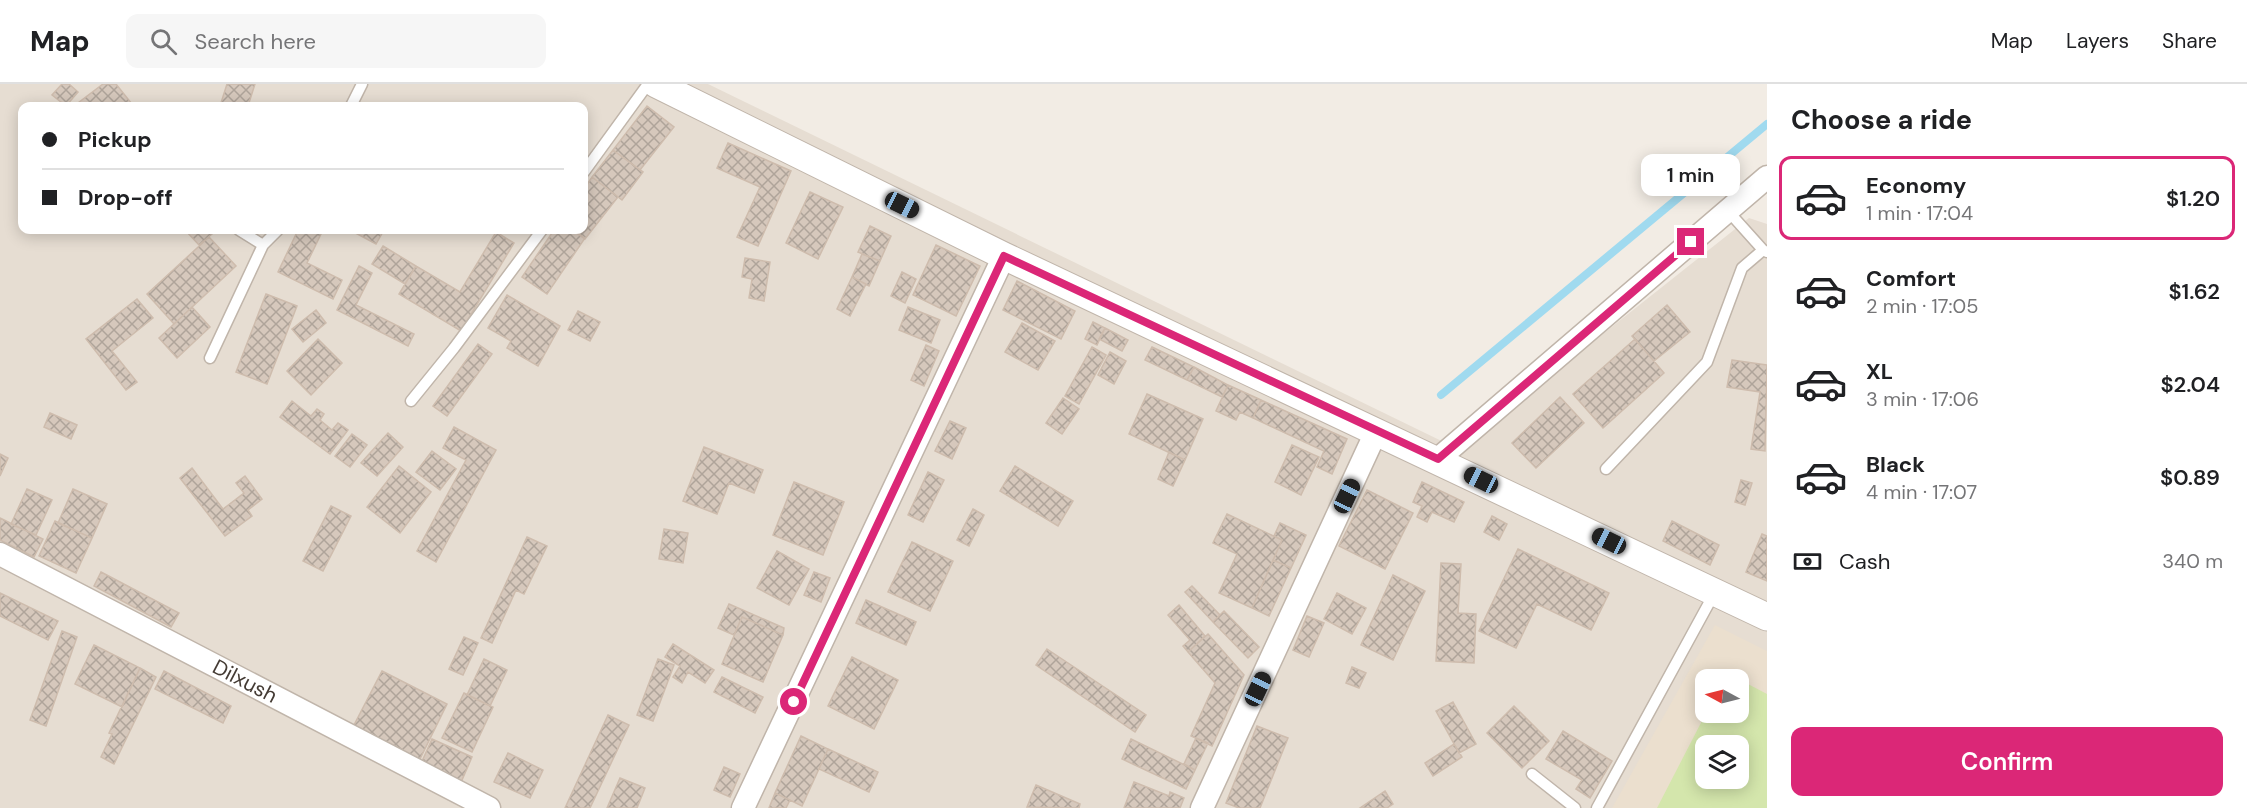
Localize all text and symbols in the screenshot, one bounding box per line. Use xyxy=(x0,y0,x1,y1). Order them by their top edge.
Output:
search box xyxy=(126,14,546,68)
text: Map xyxy=(30,23,90,60)
icon: search xyxy=(147,25,180,58)
text: Search here xyxy=(195,27,316,56)
text: Map xyxy=(1991,27,2033,55)
text: Layers xyxy=(2066,27,2129,55)
text: Share xyxy=(2162,27,2217,55)
text: Choose a ride xyxy=(1791,102,1972,137)
text: Pickup xyxy=(78,125,152,154)
callout: 1 min xyxy=(1642,155,1740,197)
text: 1 min xyxy=(1667,162,1714,188)
icon: car xyxy=(1794,171,1848,225)
text: Economy xyxy=(1866,171,1966,200)
text: Drop-off xyxy=(78,183,173,212)
text: $1.20 xyxy=(2166,184,2220,213)
car xyxy=(882,189,922,221)
text: 1 min · 17:04 xyxy=(1866,200,1973,226)
route end xyxy=(1677,228,1704,255)
icon: car xyxy=(1794,264,1848,318)
text: Comfort xyxy=(1866,264,1956,293)
text: $1.62 xyxy=(2168,277,2220,306)
text: 2 min · 17:05 xyxy=(1866,293,1978,319)
icon: car xyxy=(1794,357,1848,411)
text: XL xyxy=(1866,357,1893,386)
text: $2.04 xyxy=(2160,370,2220,399)
text: 3 min · 17:06 xyxy=(1866,386,1979,412)
icon: car xyxy=(1794,450,1848,504)
text: Black xyxy=(1866,450,1925,479)
text: $0.89 xyxy=(2160,463,2220,492)
car xyxy=(1461,464,1501,496)
car xyxy=(1331,476,1363,516)
text: 4 min · 17:07 xyxy=(1866,479,1977,505)
car xyxy=(1589,525,1629,557)
icon: cash xyxy=(1791,545,1824,578)
text: Cash xyxy=(1839,547,1890,576)
text: 340 m xyxy=(2162,548,2223,574)
street label: Dilxush xyxy=(208,653,282,710)
car xyxy=(1242,669,1274,709)
north arrow xyxy=(1695,669,1749,723)
map controls xyxy=(1695,669,1749,789)
route start xyxy=(780,688,807,715)
button: Confirm xyxy=(1791,727,2223,796)
button: layers xyxy=(1695,735,1749,789)

